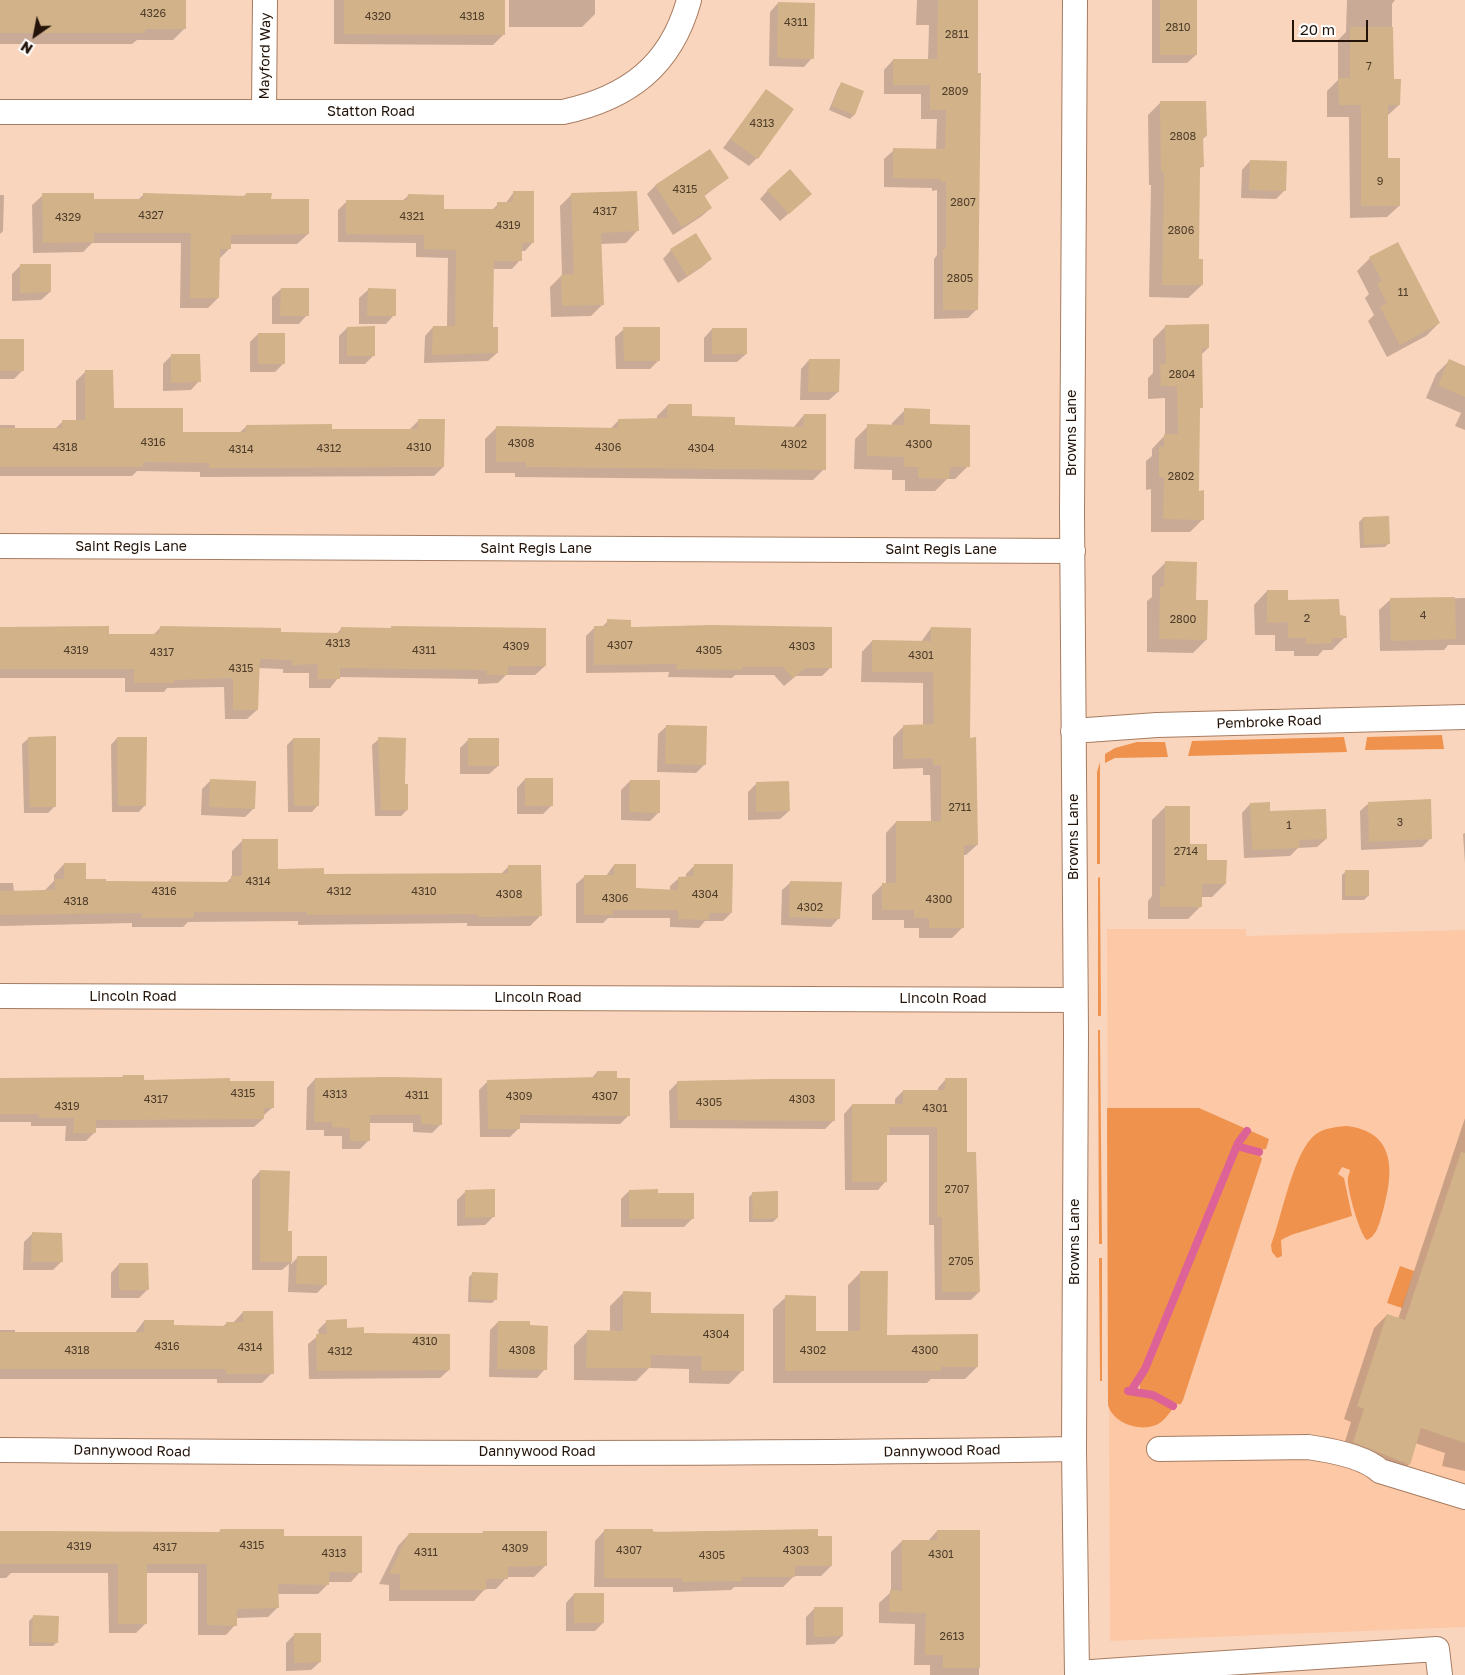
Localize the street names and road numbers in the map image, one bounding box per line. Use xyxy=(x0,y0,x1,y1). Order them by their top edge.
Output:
street label: Mayford Way xyxy=(256,12,274,100)
street label: Statton Road xyxy=(327,104,415,120)
street label: Browns Lane xyxy=(1064,390,1080,476)
street label: Saint Regis Lane xyxy=(75,539,187,555)
street label: Saint Regis Lane xyxy=(480,541,592,557)
street label: Saint Regis Lane xyxy=(885,542,997,558)
street label: Pembroke Road xyxy=(1216,712,1322,732)
street label: Browns Lane xyxy=(1066,794,1082,880)
street label: Lincoln Road xyxy=(89,989,177,1005)
street label: Lincoln Road xyxy=(494,990,582,1006)
street label: Lincoln Road xyxy=(899,991,987,1007)
street label: Browns Lane xyxy=(1067,1199,1083,1285)
street label: Dannywood Road xyxy=(73,1442,191,1460)
street label: Dannywood Road xyxy=(883,1442,1001,1460)
street label: Dannywood Road xyxy=(478,1444,596,1460)

